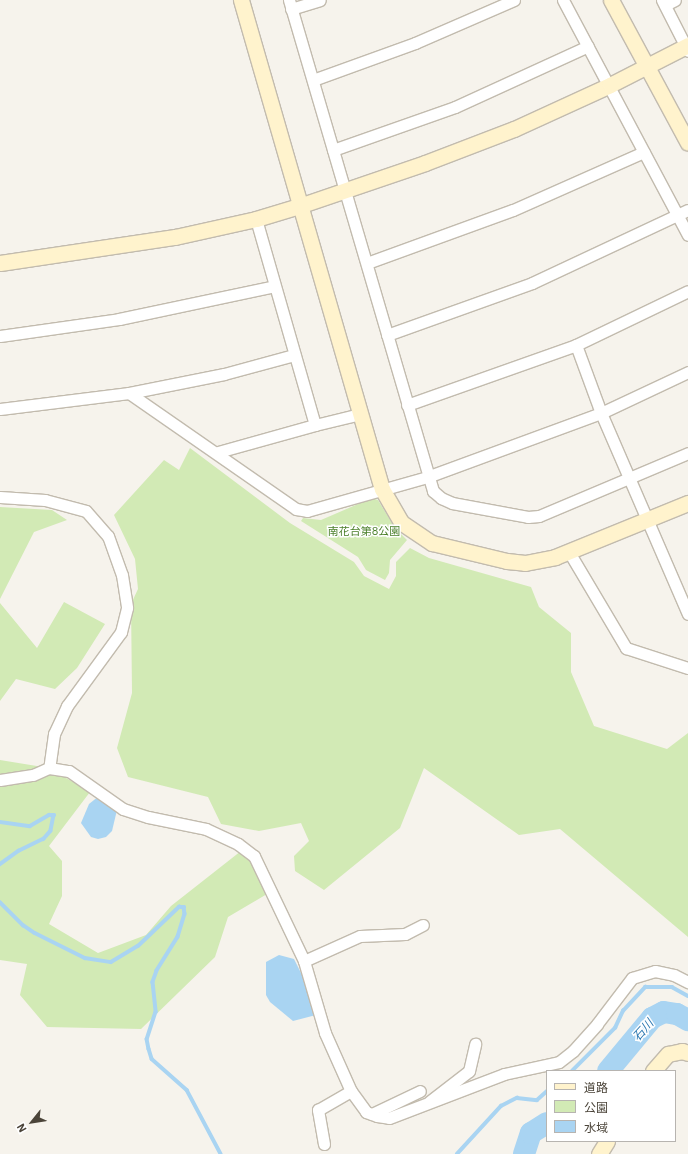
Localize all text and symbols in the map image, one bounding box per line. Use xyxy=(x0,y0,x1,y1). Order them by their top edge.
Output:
park label: 南花台第8公園 xyxy=(328,524,400,538)
water label: 石川 xyxy=(630,1016,656,1044)
legend xyxy=(546,1070,676,1142)
text: 道路 xyxy=(584,1080,608,1095)
text: 公園 xyxy=(584,1100,608,1115)
north arrow xyxy=(12,1102,52,1142)
text: 水域 xyxy=(584,1120,608,1135)
text: N xyxy=(14,1121,30,1135)

